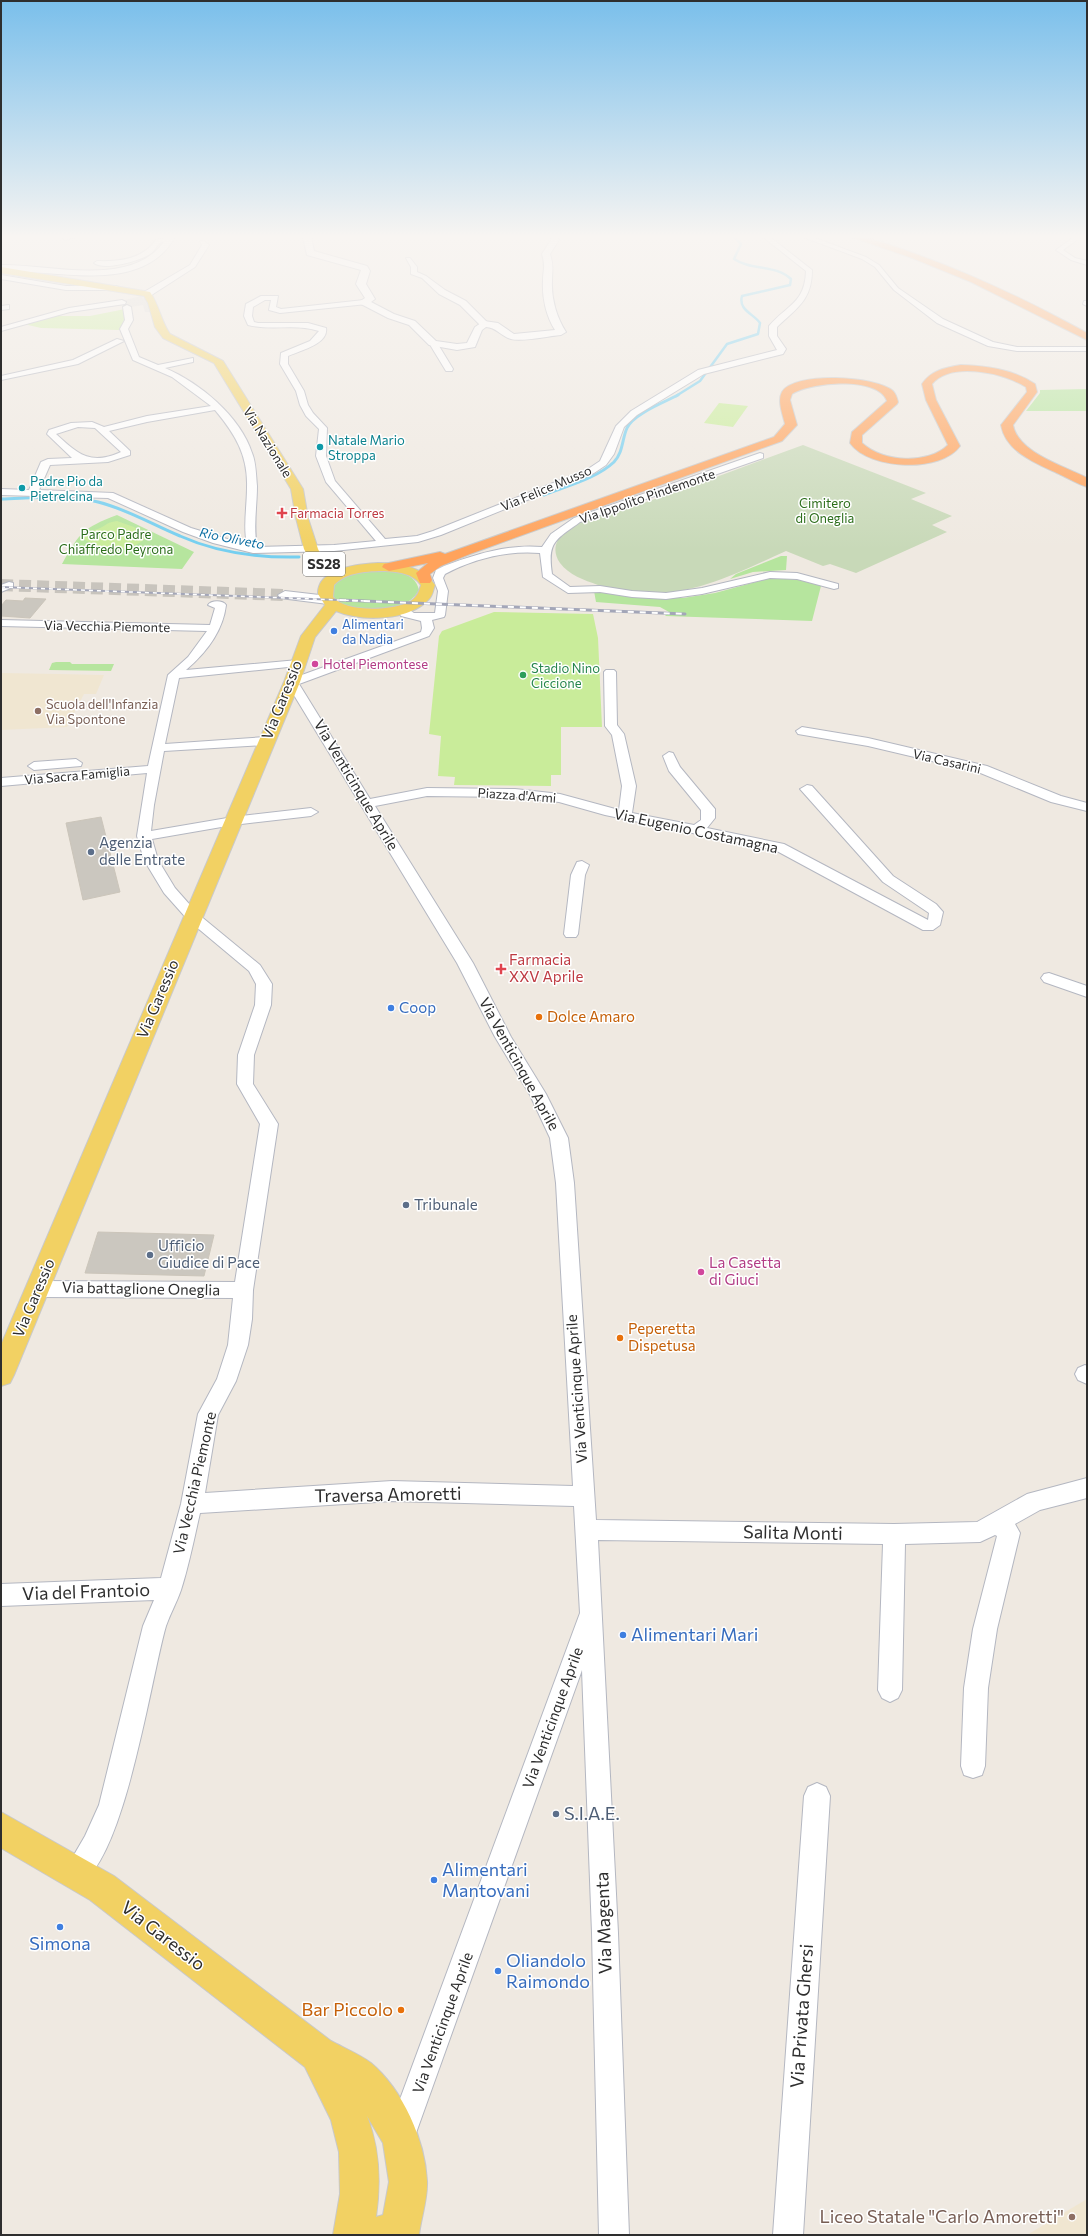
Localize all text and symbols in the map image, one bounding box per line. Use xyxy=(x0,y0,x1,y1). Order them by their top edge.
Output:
street label: Via Nazionale xyxy=(240,404,296,480)
place label: Natale Mario Stroppa xyxy=(328,432,405,463)
marker: Natale Mario Stroppa xyxy=(315,442,325,452)
street label: Via Felice Musso xyxy=(498,462,594,514)
street label: Via Ippolito Pindemonte xyxy=(577,465,717,527)
place label: Padre Pio da Pietrelcina xyxy=(30,473,103,504)
marker: Padre Pio da Pietrelcina xyxy=(17,483,27,493)
park label: Cimitero di Oneglia xyxy=(796,495,854,526)
place label: Farmacia Torres xyxy=(290,505,385,521)
marker: Farmacia Torres xyxy=(277,508,287,518)
water label: Rio Oliveto xyxy=(198,524,266,552)
park label: Parco Padre Chiaffredo Peyrona xyxy=(59,526,173,557)
road number: SS28 xyxy=(303,552,345,576)
place label: Alimentari da Nadia xyxy=(342,616,404,647)
street label: Via Vecchia Piemonte xyxy=(44,617,170,635)
marker: Alimentari da Nadia xyxy=(329,626,339,636)
place label: Hotel Piemontese xyxy=(323,656,428,672)
street label: Via Garessio xyxy=(257,657,305,742)
marker: Hotel Piemontese xyxy=(310,659,320,669)
place label: Stadio Nino Ciccione xyxy=(531,660,600,691)
marker: Stadio Nino Ciccione xyxy=(518,670,528,680)
place label: Scuola dell'Infanzia Via Spontone xyxy=(46,696,158,727)
marker: Scuola dell'Infanzia Via Spontone xyxy=(33,706,43,716)
street label: Via Venticinque Aprile xyxy=(311,716,403,853)
street label: Via Casarini xyxy=(911,745,983,777)
street label: Via Sacra Famiglia xyxy=(24,762,130,788)
street label: Piazza d'Armi xyxy=(477,784,557,806)
street label: Via Eugenio Costamagna xyxy=(612,804,780,856)
place label: Agenzia delle Entrate xyxy=(99,833,185,868)
marker: Agenzia delle Entrate xyxy=(86,847,96,857)
place label: Farmacia XXV Aprile xyxy=(509,950,583,985)
street label: Via Garessio xyxy=(132,956,182,1041)
marker: Farmacia XXV Aprile xyxy=(496,964,506,974)
street label: Via Venticinque Aprile xyxy=(476,994,564,1133)
place label: Coop xyxy=(399,998,436,1016)
marker: Coop xyxy=(386,1003,396,1013)
place label: Dolce Amaro xyxy=(547,1007,635,1025)
marker: Dolce Amaro xyxy=(534,1012,544,1022)
place label: Tribunale xyxy=(414,1195,478,1213)
marker: Tribunale xyxy=(401,1200,411,1210)
place label: Ufficio Giudice di Pace xyxy=(158,1236,260,1271)
marker: Ufficio Giudice di Pace xyxy=(145,1250,155,1260)
place label: La Casetta di Giuci xyxy=(709,1253,781,1288)
street label: Via Garessio xyxy=(8,1255,58,1340)
marker: La Casetta di Giuci xyxy=(696,1267,706,1277)
street label: Via battaglione Oneglia xyxy=(62,1278,220,1298)
street label: Via Venticinque Aprile xyxy=(562,1314,590,1464)
place label: Peperetta Dispetusa xyxy=(628,1319,696,1354)
marker: Peperetta Dispetusa xyxy=(615,1333,625,1343)
street label: Via Vecchia Piemonte xyxy=(169,1410,219,1556)
street label: Traversa Amoretti xyxy=(314,1482,462,1506)
street label: Salita Monti xyxy=(743,1520,843,1544)
street label: Via del Frantoio xyxy=(22,1578,150,1604)
place label: Alimentari Mari xyxy=(631,1623,758,1645)
marker: Alimentari Mari xyxy=(618,1630,628,1640)
street label: Via Venticinque Aprile xyxy=(518,1644,586,1791)
place label: S.I.A.E. xyxy=(564,1802,620,1824)
marker: S.I.A.E. xyxy=(551,1809,561,1819)
place label: Alimentari Mantovani xyxy=(442,1858,530,1901)
street label: Via Magenta xyxy=(590,1871,616,1975)
marker: Alimentari Mantovani xyxy=(429,1875,439,1885)
street label: Via Garessio xyxy=(117,1896,210,1975)
marker: Simona xyxy=(55,1922,65,1932)
place label: Simona xyxy=(29,1932,91,1954)
street label: Via Privata Ghersi xyxy=(785,1943,817,2089)
street label: Via Venticinque Aprile xyxy=(408,1949,476,2096)
place label: Oliandolo Raimondo xyxy=(506,1949,590,1992)
marker: Oliandolo Raimondo xyxy=(493,1966,503,1976)
place label: Bar Piccolo xyxy=(302,1998,393,2020)
marker: Bar Piccolo xyxy=(396,2005,406,2015)
place label: Liceo Statale "Carlo Amoretti" xyxy=(819,2205,1064,2227)
marker: Liceo Statale "Carlo Amoretti" xyxy=(1067,2212,1077,2222)

